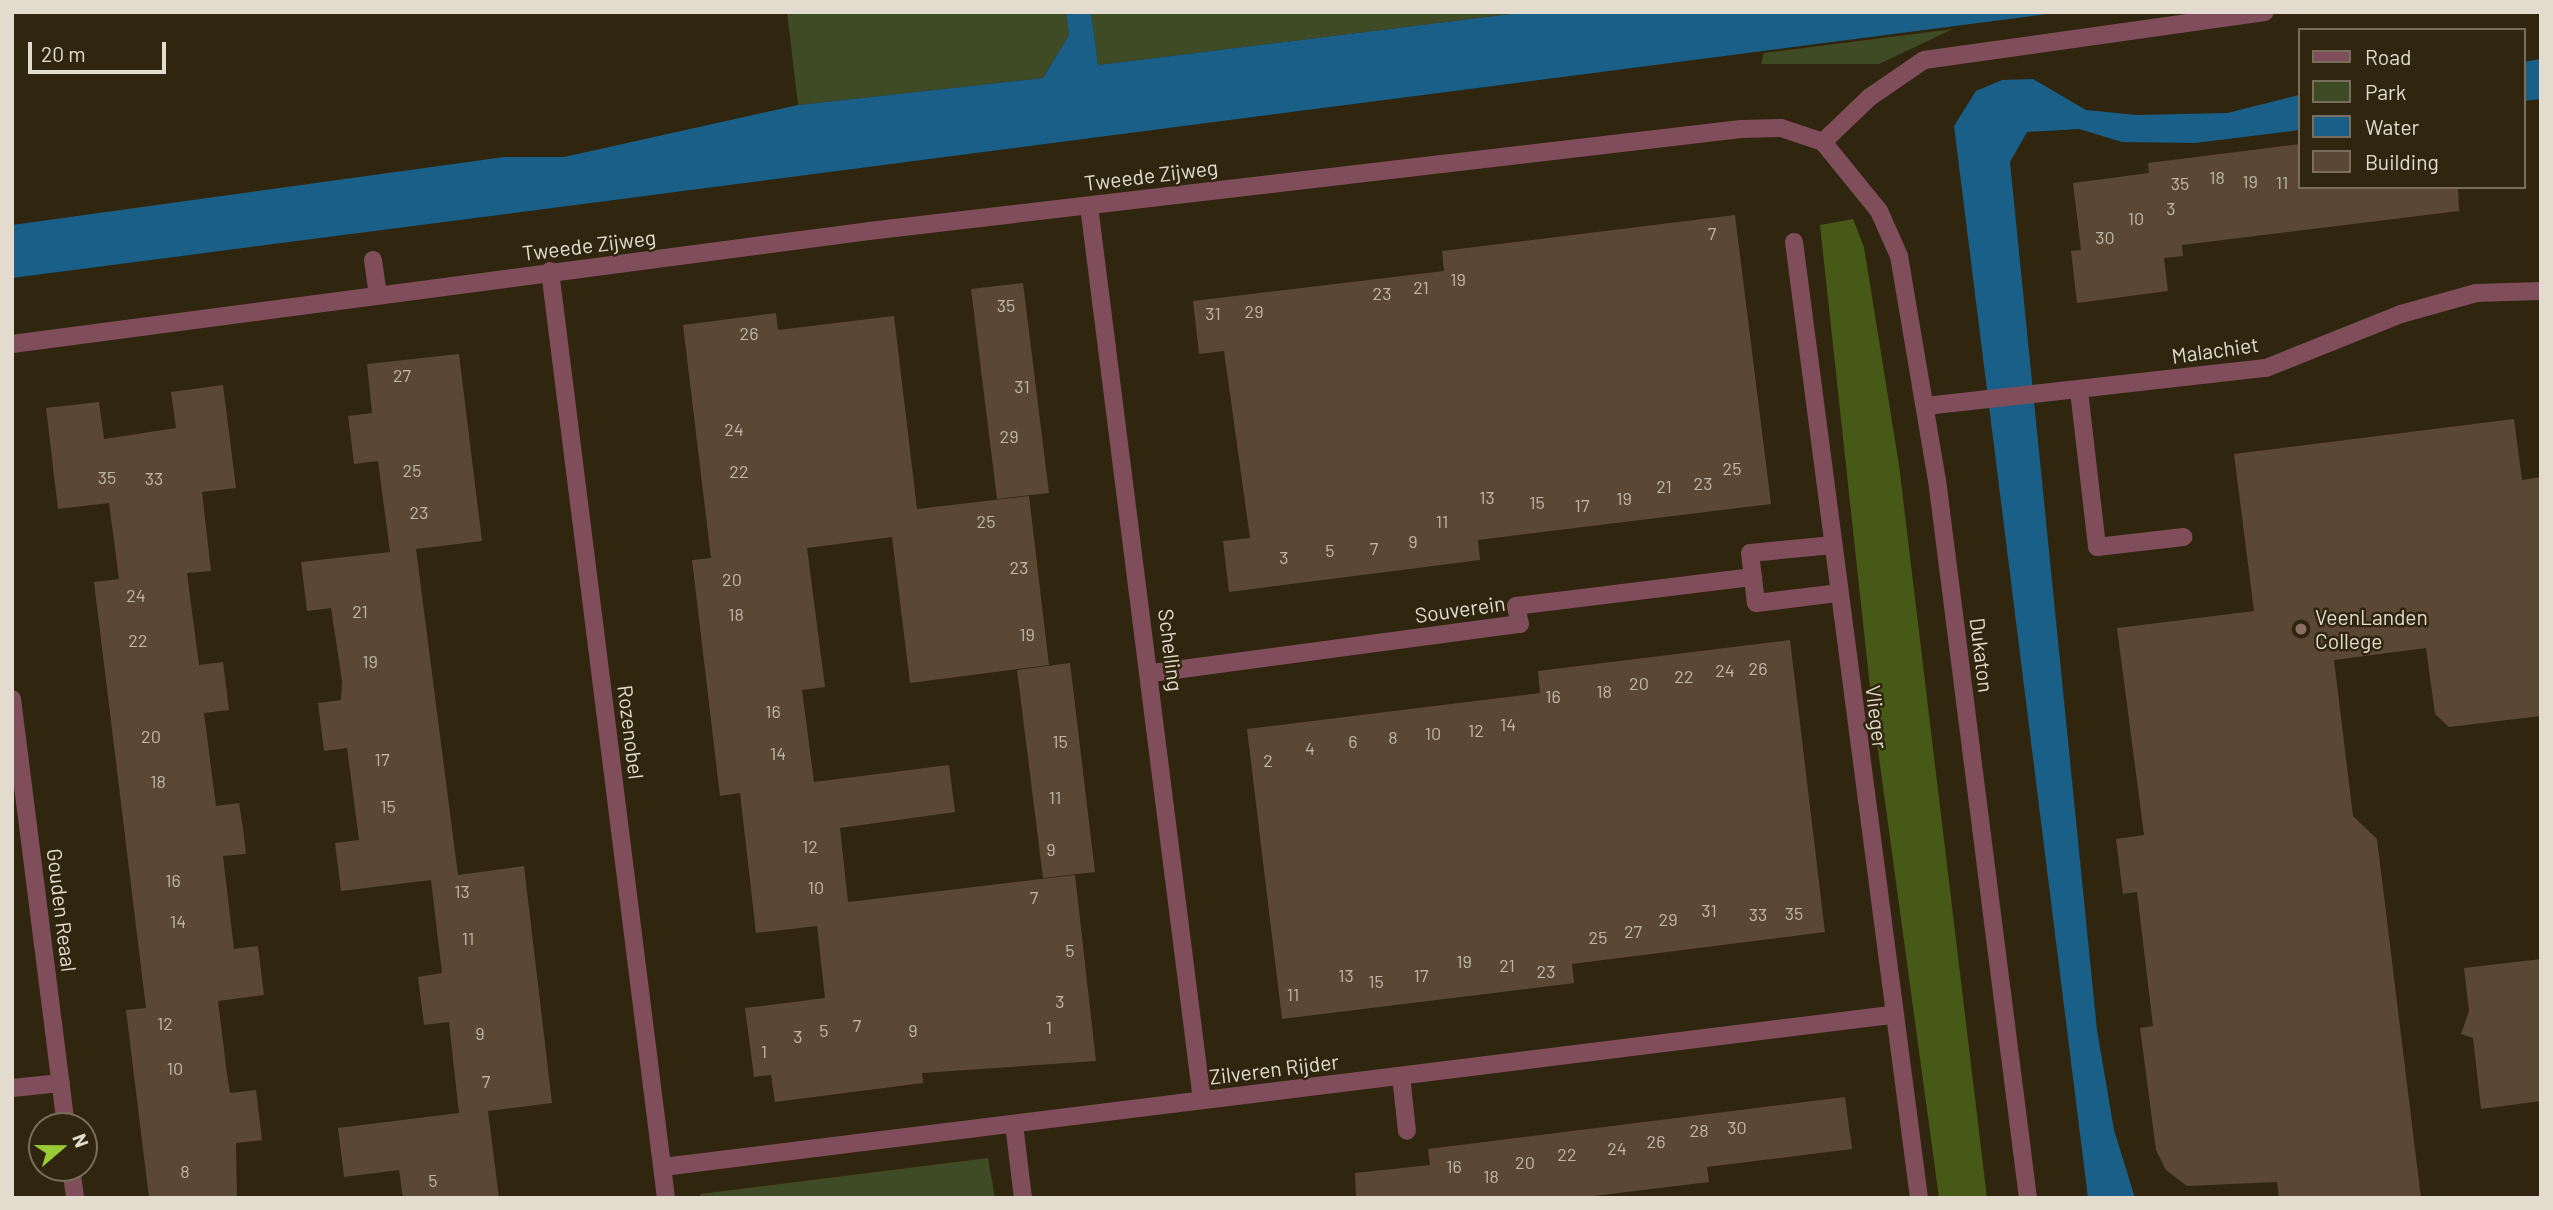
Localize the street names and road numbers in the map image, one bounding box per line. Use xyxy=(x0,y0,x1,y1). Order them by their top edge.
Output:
street label: Tweede Zijweg xyxy=(1083,154,1219,196)
street label: Tweede Zijweg xyxy=(521,224,657,266)
street label: Malachiet xyxy=(2170,331,2260,369)
street label: Souverein xyxy=(1413,590,1507,628)
street label: Schelling xyxy=(1153,607,1189,693)
street label: Dukaton xyxy=(1965,616,1999,694)
street label: Rozenobel xyxy=(613,683,649,781)
street label: Vlieger xyxy=(1861,684,1893,750)
street label: Gouden Reaal xyxy=(42,847,82,973)
street label: Zilveren Rijder xyxy=(1208,1049,1340,1089)

